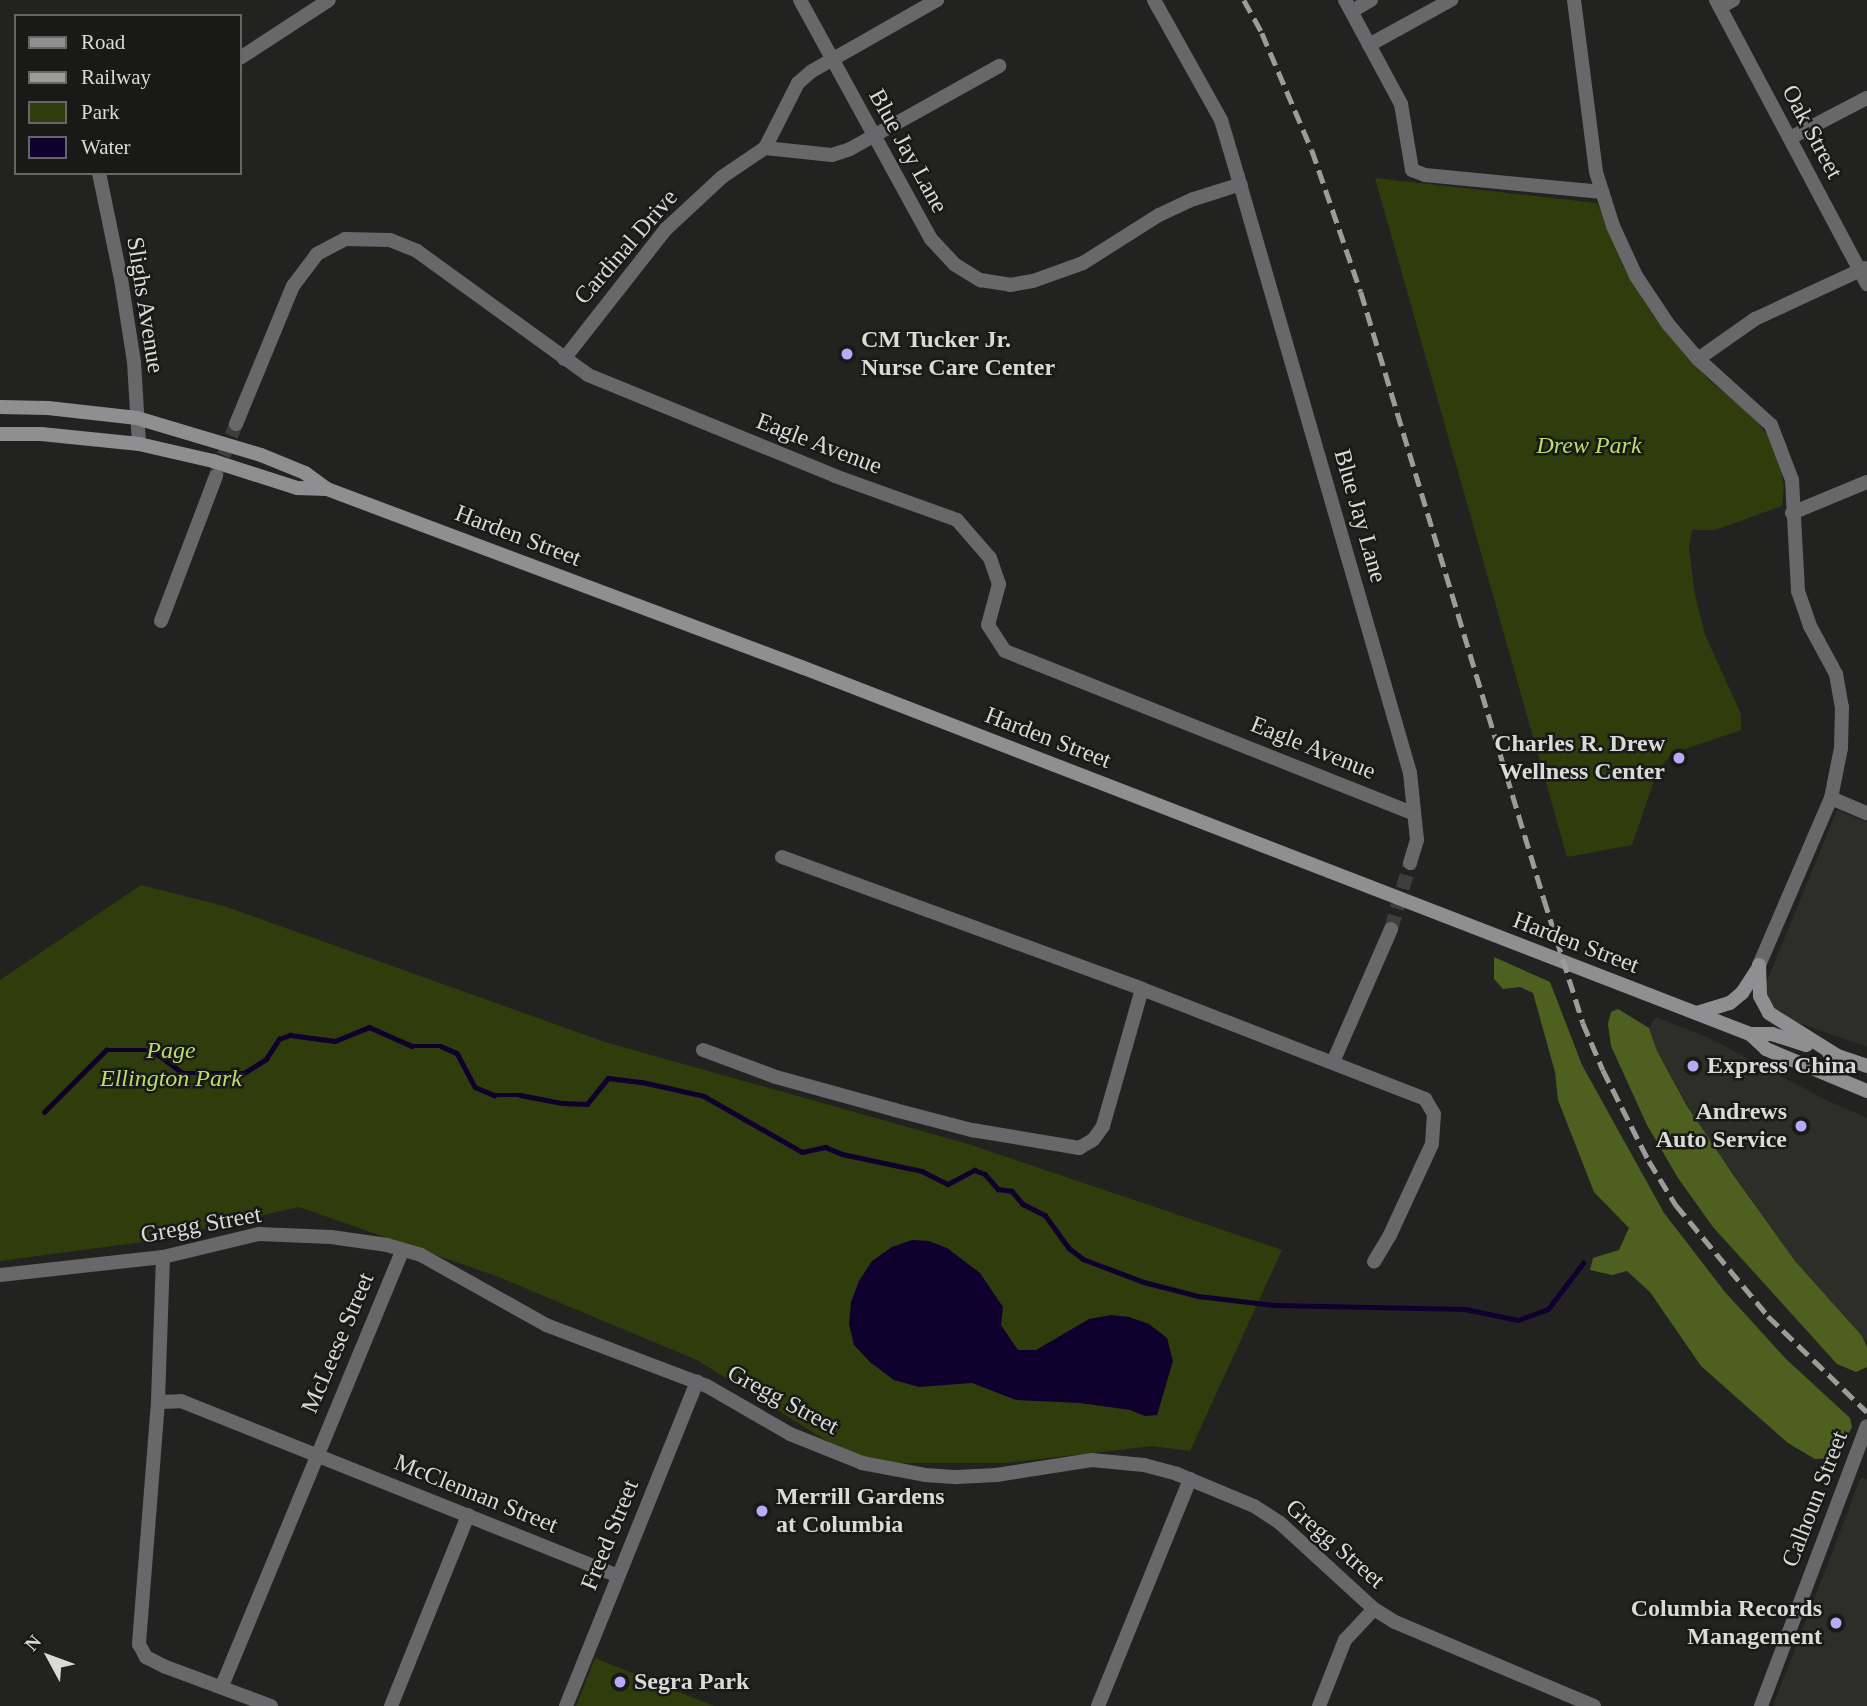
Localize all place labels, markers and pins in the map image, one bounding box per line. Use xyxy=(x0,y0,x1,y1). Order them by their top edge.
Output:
place label: CM Tucker Jr. Nurse Care Center xyxy=(861,326,1055,382)
marker: CM Tucker Jr. Nurse Care Center xyxy=(839,346,855,362)
place label: Charles R. Drew Wellness Center xyxy=(1494,730,1665,786)
marker: Charles R. Drew Wellness Center xyxy=(1671,750,1687,766)
place label: Express China xyxy=(1707,1052,1857,1080)
marker: Express China xyxy=(1685,1058,1701,1074)
place label: Andrews Auto Service xyxy=(1656,1098,1787,1154)
marker: Andrews Auto Service xyxy=(1793,1118,1809,1134)
place label: Merrill Gardens at Columbia xyxy=(776,1483,945,1539)
marker: Merrill Gardens at Columbia xyxy=(754,1503,770,1519)
place label: Columbia Records Management xyxy=(1631,1595,1822,1651)
marker: Columbia Records Management xyxy=(1828,1615,1844,1631)
place label: Segra Park xyxy=(634,1668,749,1696)
marker: Segra Park xyxy=(612,1674,628,1690)

